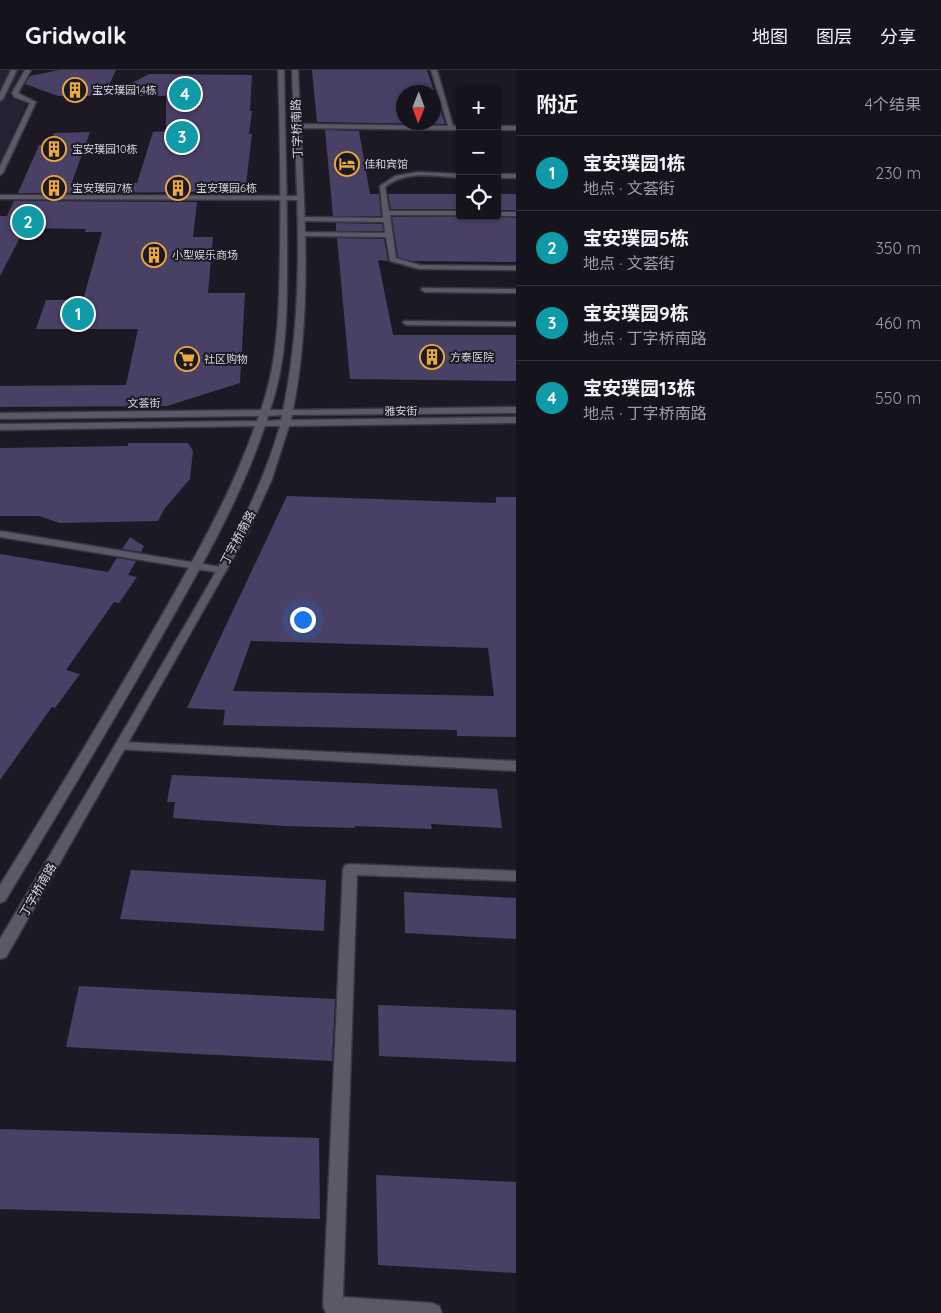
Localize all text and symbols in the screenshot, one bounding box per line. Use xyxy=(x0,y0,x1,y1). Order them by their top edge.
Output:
text: Gridwalk xyxy=(25,20,127,50)
text: 地图 xyxy=(752,25,788,48)
text: 图层 xyxy=(816,25,852,48)
text: 分享 xyxy=(880,25,916,48)
pin: 4 xyxy=(169,75,201,113)
building icon: 宝安璞园14栋 xyxy=(62,77,88,103)
place label: 宝安璞园14栋 xyxy=(92,83,157,97)
north arrow xyxy=(396,85,441,130)
map controls xyxy=(456,85,501,220)
button: + xyxy=(456,85,501,130)
text: 附近 xyxy=(536,91,578,117)
text: 4个结果 xyxy=(865,94,921,114)
street label: 丁字桥南路 xyxy=(288,99,305,159)
pin: 3 xyxy=(166,118,198,156)
button: − xyxy=(456,130,501,175)
building icon: 宝安璞园10栋 xyxy=(41,136,67,162)
place label: 宝安璞园10栋 xyxy=(72,142,138,156)
hotel icon: 佳和宾馆 xyxy=(334,151,360,177)
text: 宝安璞园1栋 xyxy=(583,151,685,175)
place label: 佳和宾馆 xyxy=(364,157,408,171)
text: 1 xyxy=(549,163,555,183)
text: 230 m xyxy=(875,163,921,183)
building icon: 宝安璞园7栋 xyxy=(41,175,67,201)
building icon: 宝安璞园6栋 xyxy=(165,175,191,201)
button: locate xyxy=(456,175,501,220)
text: 地点 · 文荟街 xyxy=(583,178,675,198)
place label: 宝安璞园7栋 xyxy=(72,181,133,195)
place label: 宝安璞园6栋 xyxy=(196,181,257,195)
pin: 2 xyxy=(12,203,44,241)
text: 宝安璞园5栋 xyxy=(583,226,689,250)
text: 2 xyxy=(547,238,557,258)
text: 350 m xyxy=(875,238,921,258)
building icon: 小型娱乐商场 xyxy=(141,242,167,268)
place label: 小型娱乐商场 xyxy=(172,248,238,262)
text: 地点 · 文荟街 xyxy=(583,253,675,273)
pin: 1 xyxy=(62,295,94,333)
text: 宝安璞园9栋 xyxy=(583,301,689,325)
text: 3 xyxy=(548,313,556,333)
text: 460 m xyxy=(875,313,921,333)
text: 地点 · 丁字桥南路 xyxy=(583,328,707,348)
building icon: 方泰医院 xyxy=(419,344,445,370)
supermarket icon: 社区购物 xyxy=(174,346,200,372)
place label: 方泰医院 xyxy=(450,350,494,364)
place label: 社区购物 xyxy=(204,352,248,366)
text: 宝安璞园13栋 xyxy=(583,376,696,400)
text: 4 xyxy=(547,388,557,408)
text: 550 m xyxy=(875,388,921,408)
street label: 文荟街 xyxy=(127,396,161,410)
text: 地点 · 丁字桥南路 xyxy=(583,403,707,423)
street label: 雅安街 xyxy=(384,404,418,418)
street label: 丁字桥南路 xyxy=(217,508,258,568)
your location xyxy=(290,607,316,633)
street label: 丁字桥南路 xyxy=(16,860,59,919)

